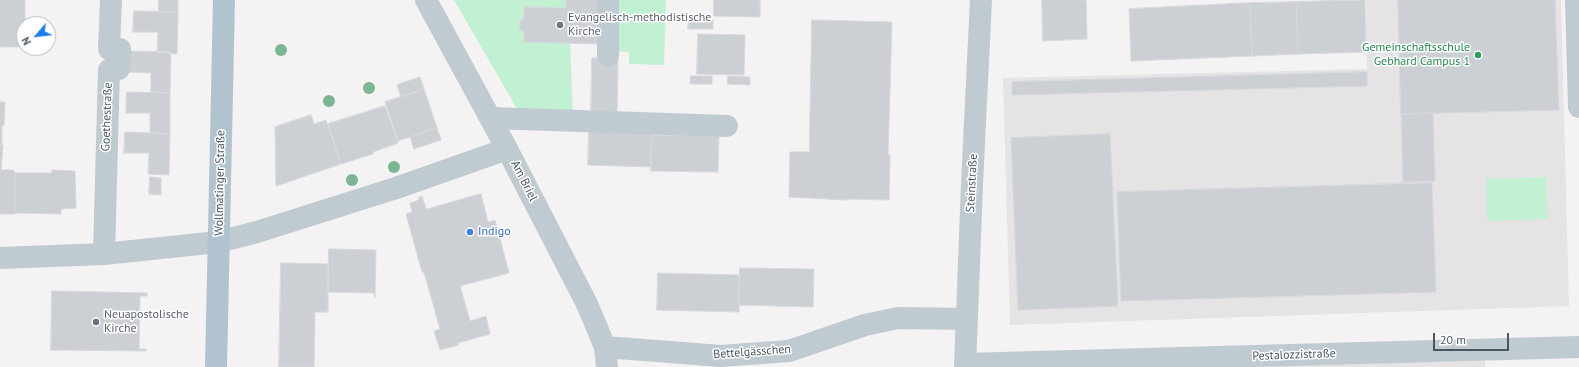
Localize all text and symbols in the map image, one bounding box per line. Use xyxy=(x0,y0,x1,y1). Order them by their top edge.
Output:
place label: Evangelisch-methodistische Kirche xyxy=(568,11,711,39)
north arrow xyxy=(16,16,56,56)
marker: Evangelisch-methodistische Kirche xyxy=(555,20,565,30)
text: N xyxy=(18,35,34,48)
place label: Gemeinschaftsschule Gebhard Campus 1 xyxy=(1362,41,1470,69)
marker: Gemeinschaftsschule Gebhard Campus 1 xyxy=(1473,50,1483,60)
street label: Goethestraße xyxy=(99,82,115,152)
street label: Wollmatinger Straße xyxy=(212,130,228,236)
street label: Steinstraße xyxy=(963,153,981,213)
street label: Am Briel xyxy=(508,158,540,204)
place label: Indigo xyxy=(478,225,511,239)
marker: Indigo xyxy=(465,227,475,237)
place label: Neuapostolische Kirche xyxy=(104,308,189,336)
marker: Neuapostolische Kirche xyxy=(91,317,101,327)
scale bar xyxy=(1435,325,1511,351)
text: 20 m xyxy=(1440,332,1466,347)
street label: Bettelgässchen xyxy=(713,342,791,362)
street label: Pestalozzistraße xyxy=(1252,346,1336,364)

